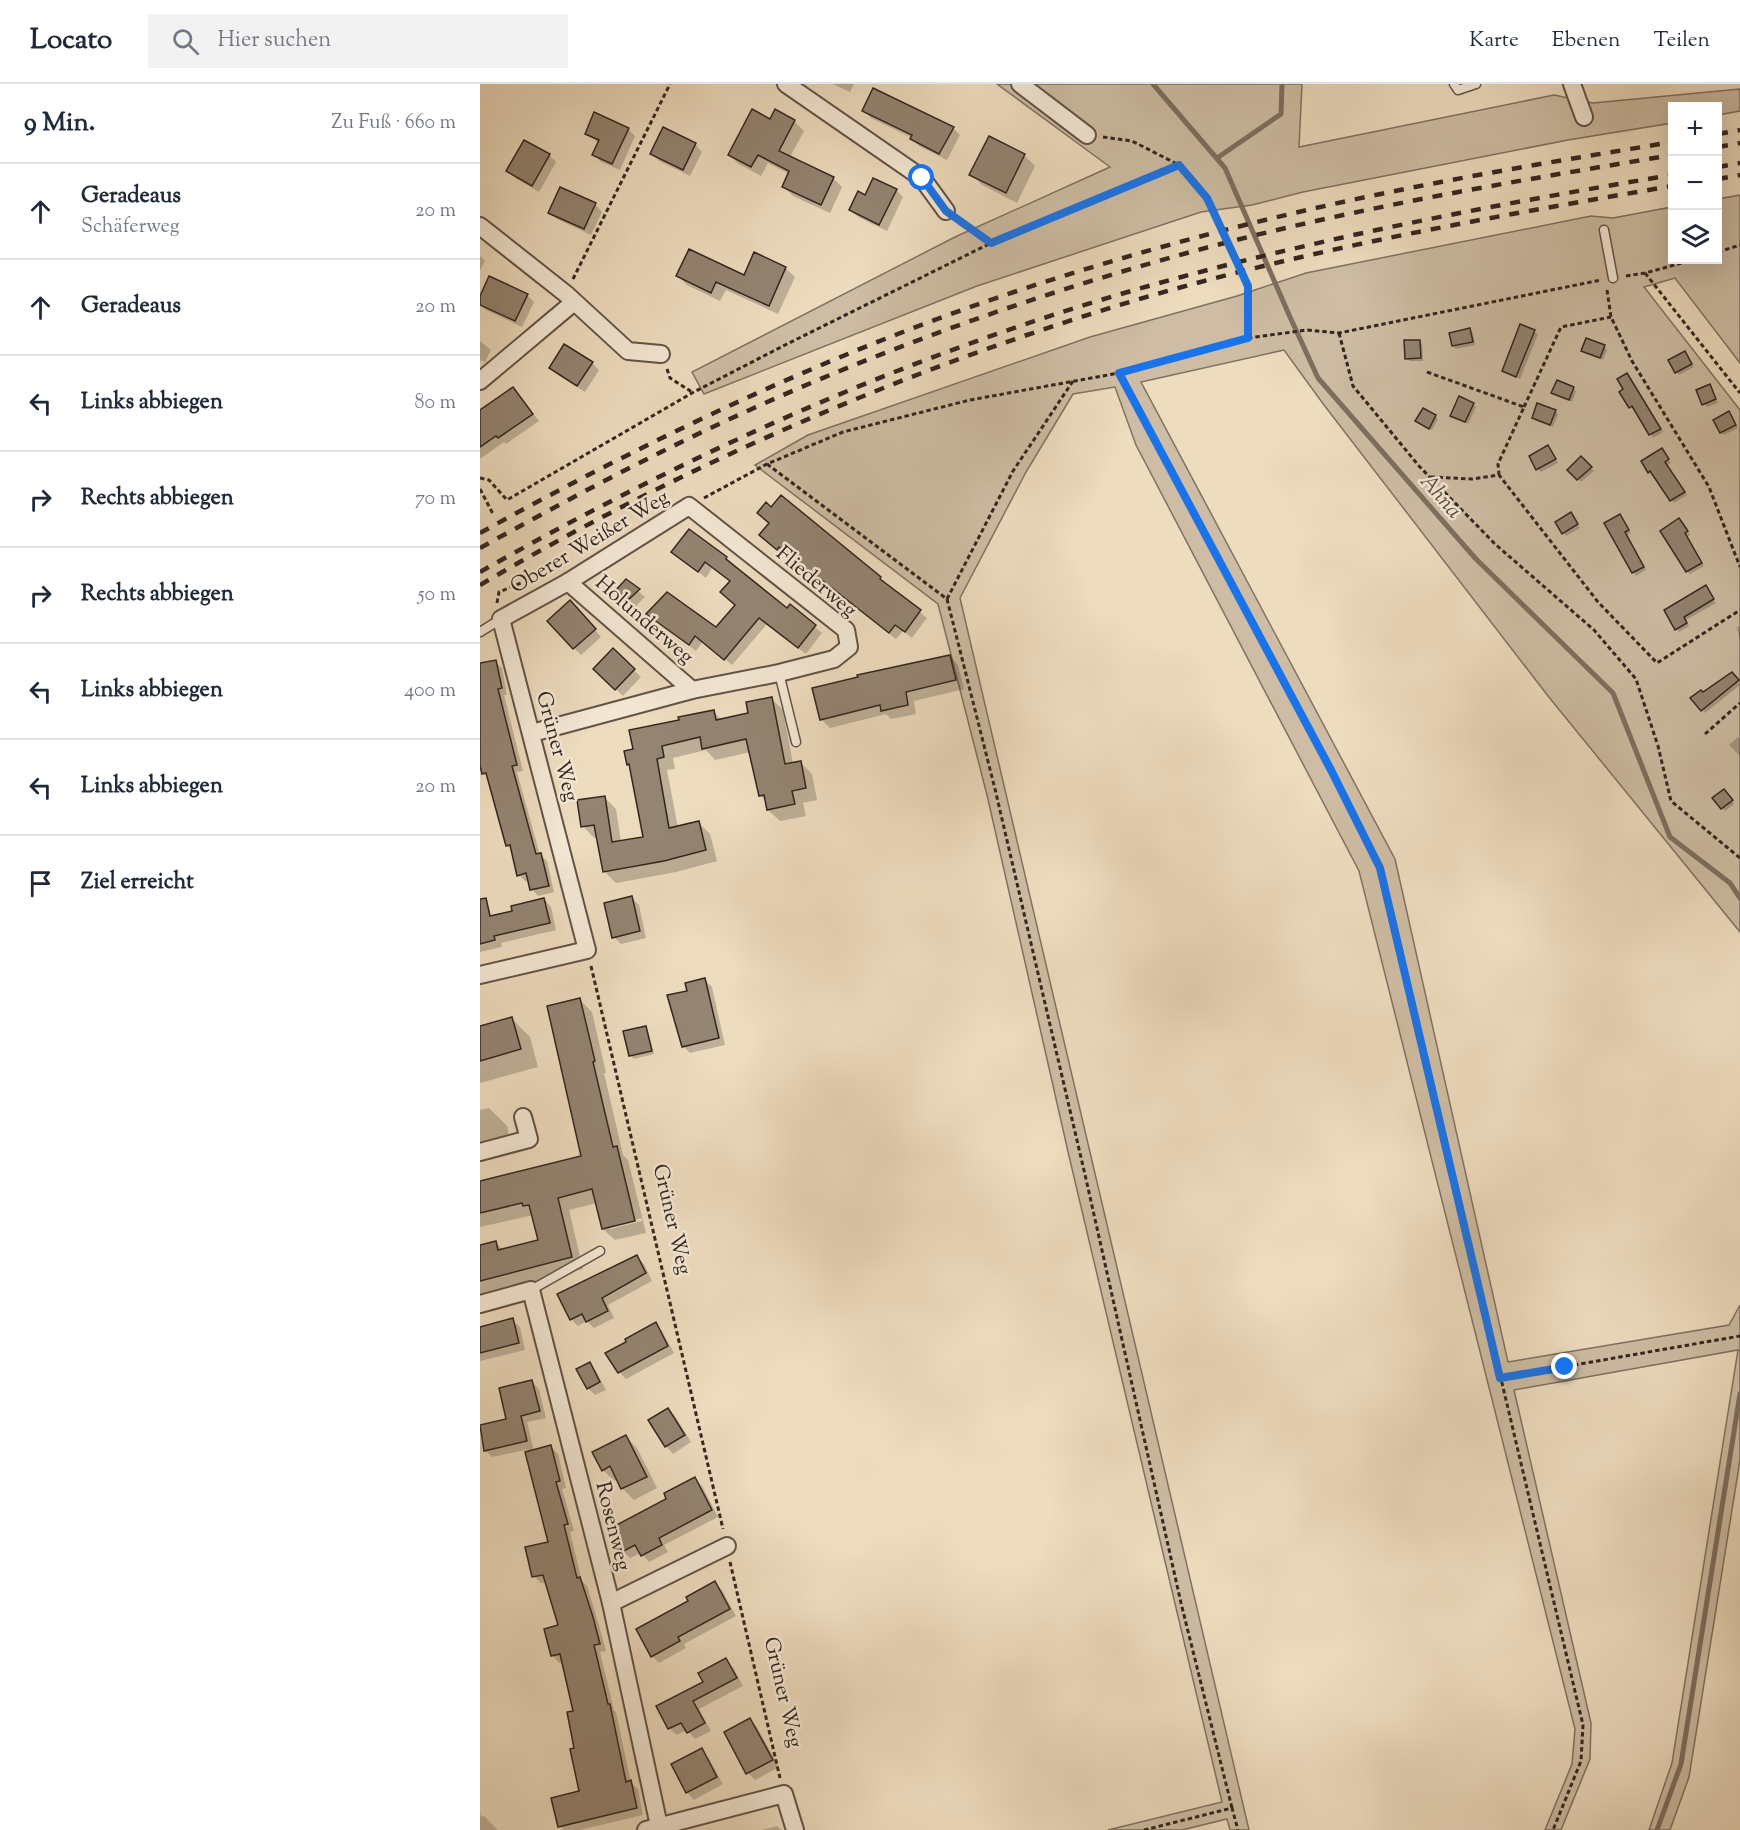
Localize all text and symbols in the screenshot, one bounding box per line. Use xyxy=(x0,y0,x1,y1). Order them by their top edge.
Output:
search box xyxy=(148,14,568,68)
text: Locato xyxy=(30,21,112,61)
icon: search xyxy=(169,25,202,58)
text: Hier suchen xyxy=(217,25,331,57)
text: Karte xyxy=(1469,26,1519,56)
text: Ebenen xyxy=(1552,26,1620,56)
text: Teilen xyxy=(1653,26,1710,56)
map controls xyxy=(1668,102,1722,264)
button: + xyxy=(1668,102,1722,156)
text: 9 Min. xyxy=(24,105,95,142)
text: Zu Fuß · 660 m xyxy=(331,109,456,138)
button: − xyxy=(1668,156,1722,210)
route start xyxy=(908,164,934,190)
text: Geradeaus xyxy=(81,181,181,213)
icon: ahead xyxy=(24,195,57,228)
text: 20 m xyxy=(415,197,456,226)
button: layers xyxy=(1668,210,1722,264)
text: Schäferweg xyxy=(81,213,180,242)
icon: ahead xyxy=(24,291,57,324)
text: Geradeaus xyxy=(81,291,181,323)
text: 20 m xyxy=(415,293,456,322)
icon: left xyxy=(24,387,57,420)
text: Links abbiegen xyxy=(81,387,223,419)
text: 80 m xyxy=(415,389,456,418)
water label: Ahna xyxy=(1411,467,1468,527)
icon: right xyxy=(24,483,57,516)
text: Rechts abbiegen xyxy=(81,483,234,515)
street label: Oberer Weißer Weg xyxy=(505,483,675,602)
text: 70 m xyxy=(415,485,456,514)
street label: Fliederweg xyxy=(769,540,863,625)
street label: Holunderweg xyxy=(588,569,700,672)
icon: right xyxy=(24,579,57,612)
text: Rechts abbiegen xyxy=(81,579,234,611)
text: 50 m xyxy=(418,581,456,610)
icon: left xyxy=(24,675,57,708)
text: Links abbiegen xyxy=(81,675,223,707)
text: 400 m xyxy=(404,677,456,706)
street label: Grüner Weg xyxy=(527,688,585,805)
icon: left xyxy=(24,771,57,804)
text: Links abbiegen xyxy=(81,771,223,803)
text: 20 m xyxy=(415,773,456,802)
icon: arrive xyxy=(24,867,57,900)
text: Ziel erreicht xyxy=(81,867,194,899)
street label: Grüner Weg xyxy=(644,1161,698,1278)
route end xyxy=(1551,1353,1577,1379)
street label: Rosenweg xyxy=(587,1479,638,1574)
street label: Grüner Weg xyxy=(755,1634,809,1751)

